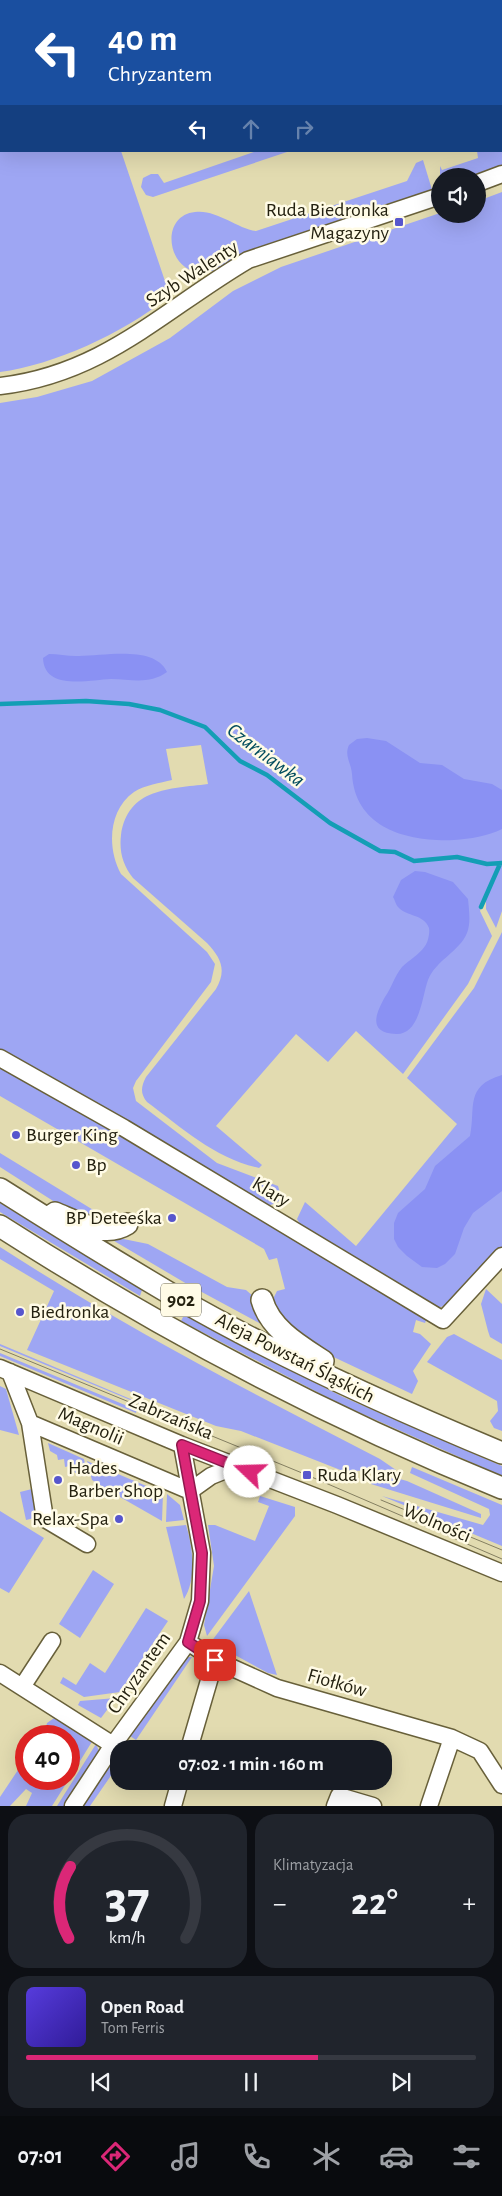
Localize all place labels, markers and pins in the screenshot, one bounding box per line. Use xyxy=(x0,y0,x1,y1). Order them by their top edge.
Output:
place label: Ruda Biedronka Magazyny xyxy=(266,200,389,243)
marker: Ruda Biedronka Magazyny xyxy=(393,216,405,228)
place label: Burger King xyxy=(26,1125,118,1145)
marker: Burger King xyxy=(10,1129,22,1141)
place label: Bp xyxy=(86,1155,107,1175)
marker: Bp xyxy=(70,1159,82,1171)
place label: BP Deteeśka xyxy=(66,1208,162,1228)
marker: BP Deteeśka xyxy=(166,1212,178,1224)
place label: Biedronka xyxy=(30,1302,110,1322)
marker: Biedronka xyxy=(14,1306,26,1318)
place label: Hades Barber Shop xyxy=(68,1458,163,1501)
place label: Ruda Klary xyxy=(317,1465,401,1485)
marker: Ruda Klary xyxy=(301,1469,313,1481)
marker: Hades Barber Shop xyxy=(52,1474,64,1486)
place label: Relax-Spa xyxy=(32,1509,109,1529)
marker: Relax-Spa xyxy=(113,1513,125,1525)
pin xyxy=(194,1639,236,1681)

